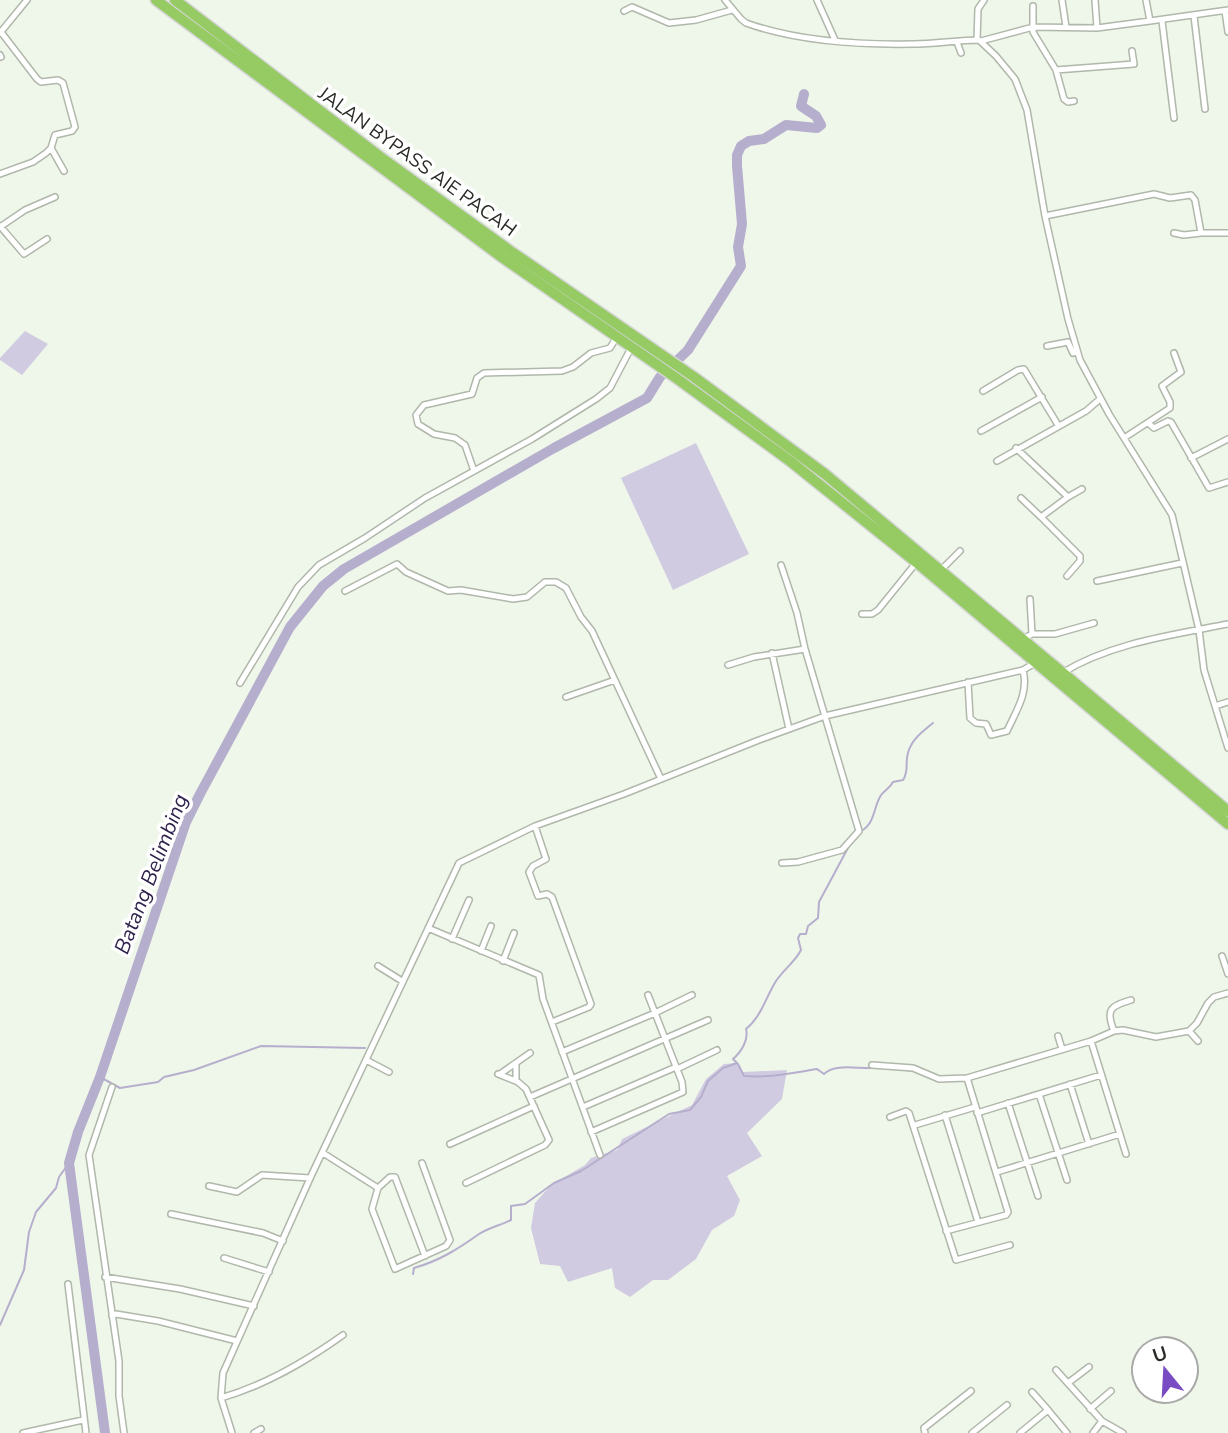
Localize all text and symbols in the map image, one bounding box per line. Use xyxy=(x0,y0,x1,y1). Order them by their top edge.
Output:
street label: JALAN BYPASS AIE PACAH xyxy=(312,80,522,243)
water label: Batang Belimbing xyxy=(108,790,194,958)
north arrow xyxy=(1130,1335,1200,1405)
text: U xyxy=(1149,1340,1171,1369)

